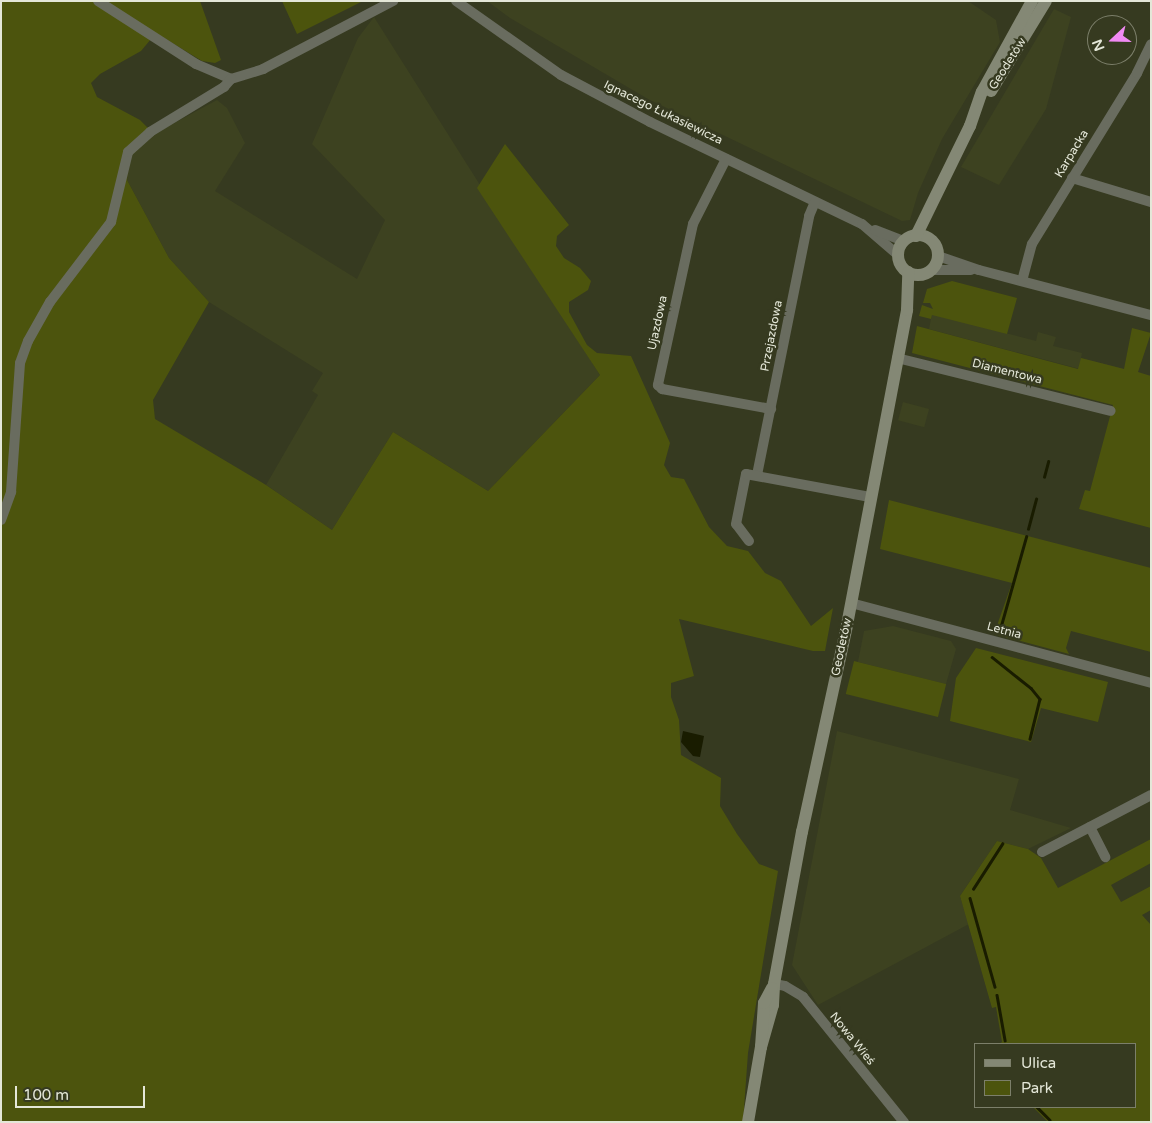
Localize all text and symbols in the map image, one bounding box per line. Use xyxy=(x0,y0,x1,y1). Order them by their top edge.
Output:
north arrow xyxy=(1087,15,1137,65)
street label: Geodetów xyxy=(986,35,1030,93)
text: N xyxy=(1089,37,1108,53)
street label: Ignacego Łukasiewicza xyxy=(601,78,725,148)
street label: Karpacka xyxy=(1052,127,1092,181)
street label: Ujazdowa xyxy=(645,294,671,352)
street label: Przejazdowa xyxy=(758,299,786,373)
street label: Diamentowa xyxy=(971,356,1043,388)
street label: Geodetów xyxy=(829,617,855,677)
street label: Letnia xyxy=(985,619,1023,643)
street label: Nowa Wieś xyxy=(826,1010,878,1068)
legend xyxy=(974,1043,1137,1108)
text: Ulica xyxy=(1021,1054,1056,1072)
scale bar xyxy=(18,1076,148,1108)
text: Park xyxy=(1021,1079,1053,1097)
text: 100 m xyxy=(23,1086,69,1104)

